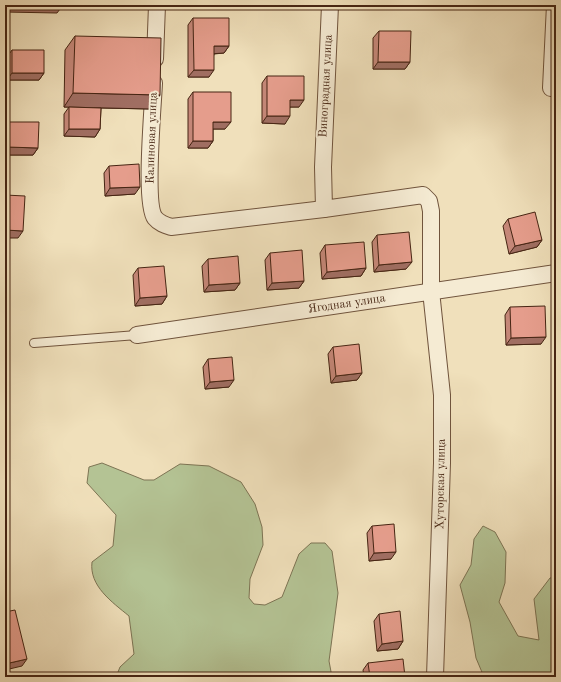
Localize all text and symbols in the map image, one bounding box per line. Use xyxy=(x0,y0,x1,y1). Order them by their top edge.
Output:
street label: Виноградная улица xyxy=(317,34,335,138)
street label: Калиновая улица xyxy=(144,92,160,184)
street label: Ягодная улица xyxy=(307,292,386,316)
street label: Хуторская улица xyxy=(434,439,448,529)

